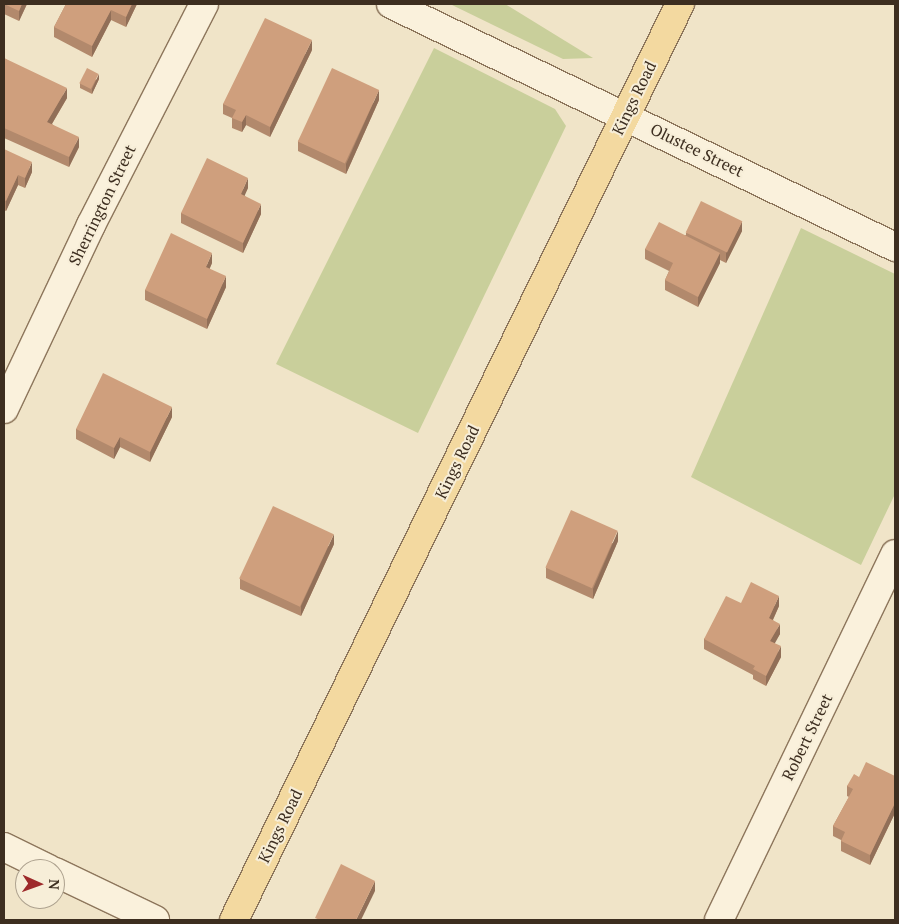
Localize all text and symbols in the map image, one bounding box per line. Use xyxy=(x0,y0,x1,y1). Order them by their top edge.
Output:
street label: Kings Road xyxy=(608,58,660,138)
street label: Olustee Street xyxy=(647,119,747,181)
street label: Sherrington Street xyxy=(64,142,140,268)
street label: Kings Road xyxy=(431,422,483,502)
street label: Robert Street xyxy=(778,690,836,784)
street label: Kings Road xyxy=(254,786,306,866)
north arrow xyxy=(15,859,65,909)
text: N xyxy=(45,879,64,890)

